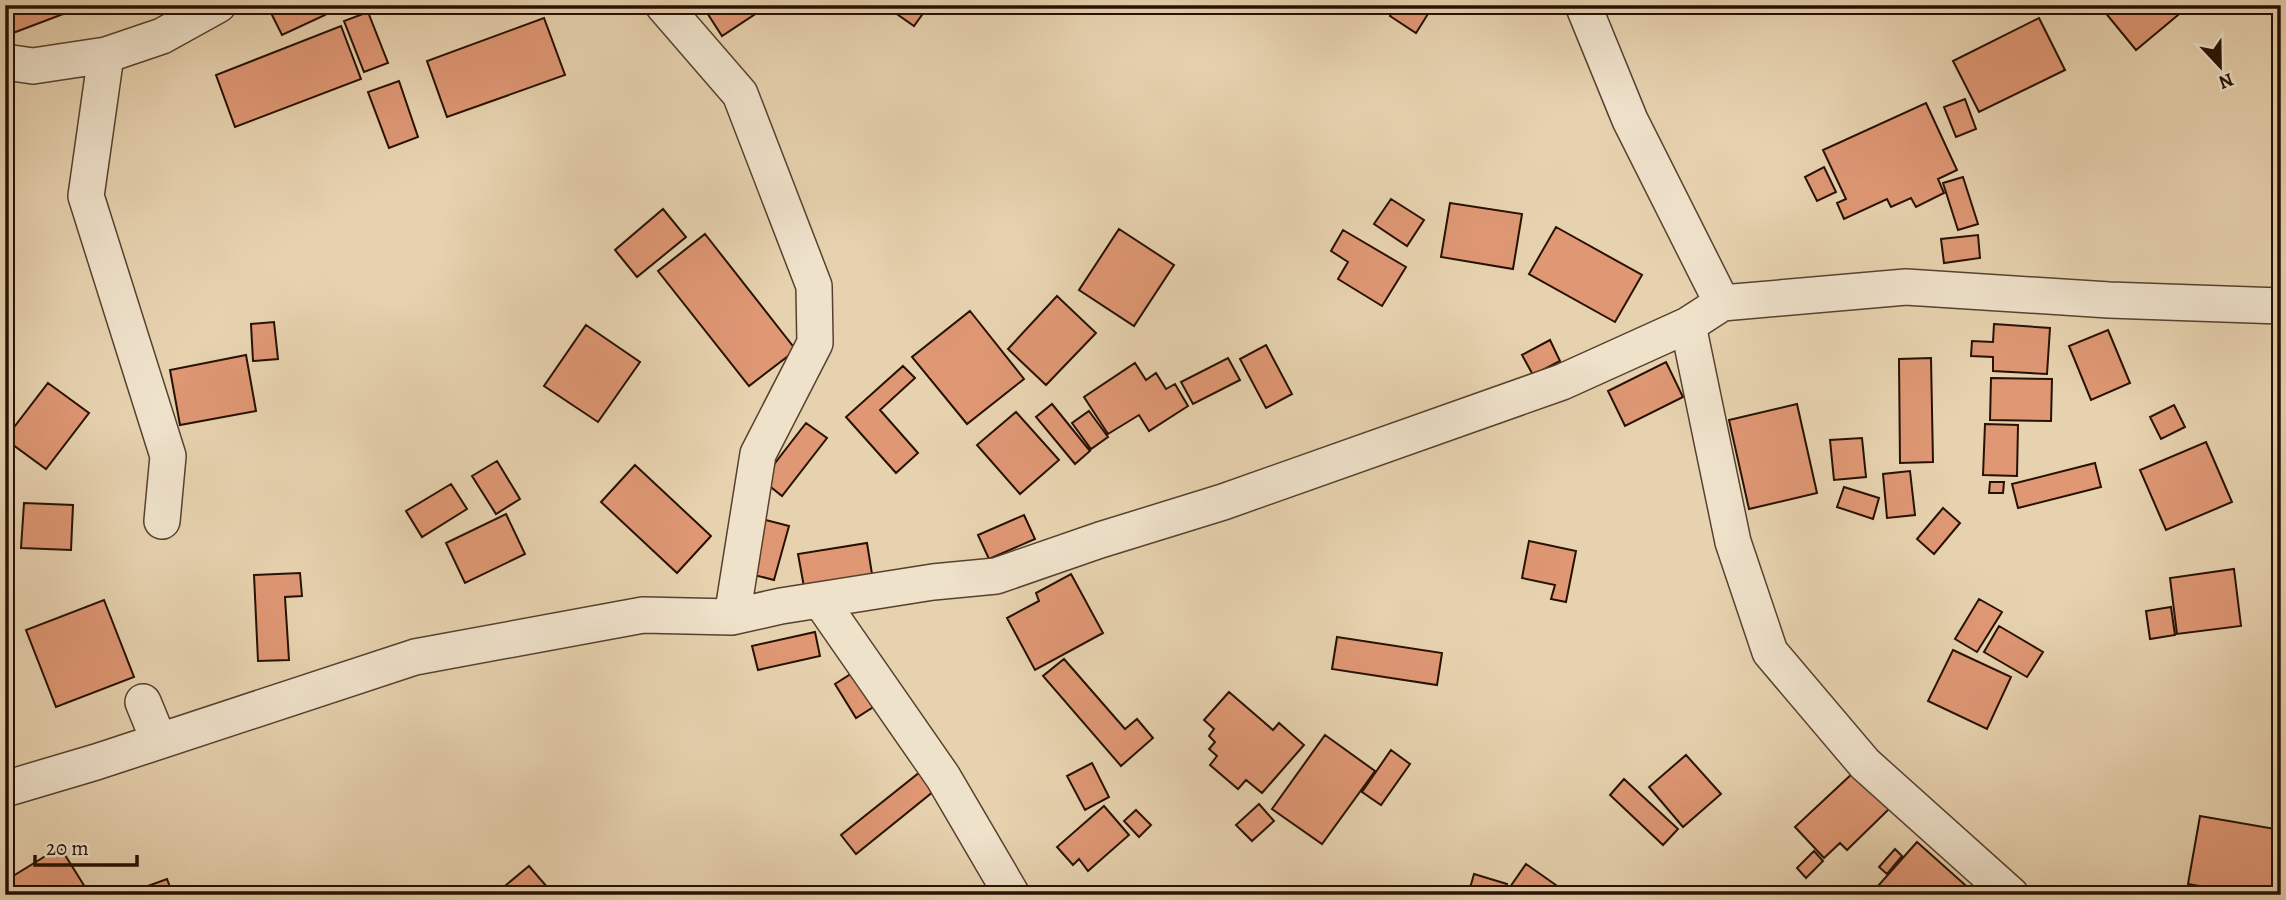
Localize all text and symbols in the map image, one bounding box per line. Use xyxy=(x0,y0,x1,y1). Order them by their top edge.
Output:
north arrow xyxy=(2184,32,2254,102)
text: N xyxy=(2215,66,2237,96)
scale bar xyxy=(35,823,136,867)
text: 20 m xyxy=(46,834,89,862)

